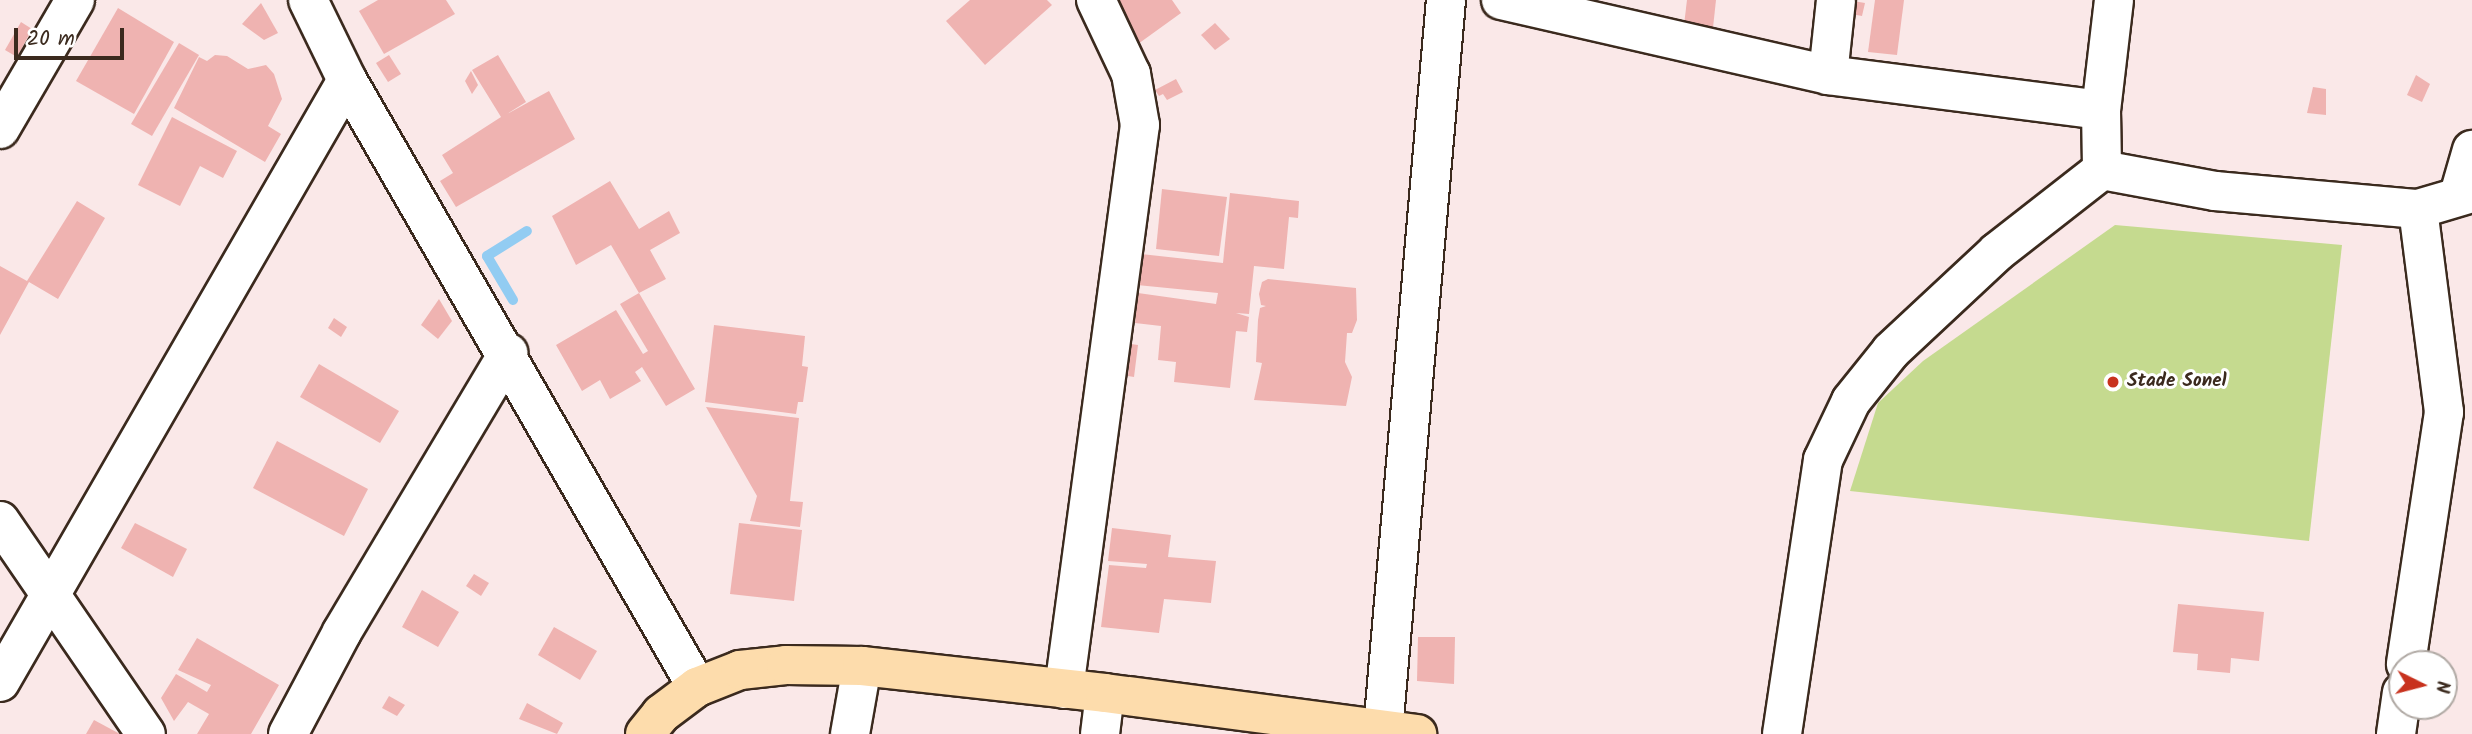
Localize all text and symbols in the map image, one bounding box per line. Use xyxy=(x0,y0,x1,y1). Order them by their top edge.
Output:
scale bar xyxy=(18,14,128,58)
text: 20 m xyxy=(27,23,75,56)
place label: Stade Sonel xyxy=(2127,371,2227,393)
marker: Stade Sonel xyxy=(2105,374,2121,390)
north arrow xyxy=(2388,650,2458,720)
text: N xyxy=(2426,679,2457,695)

